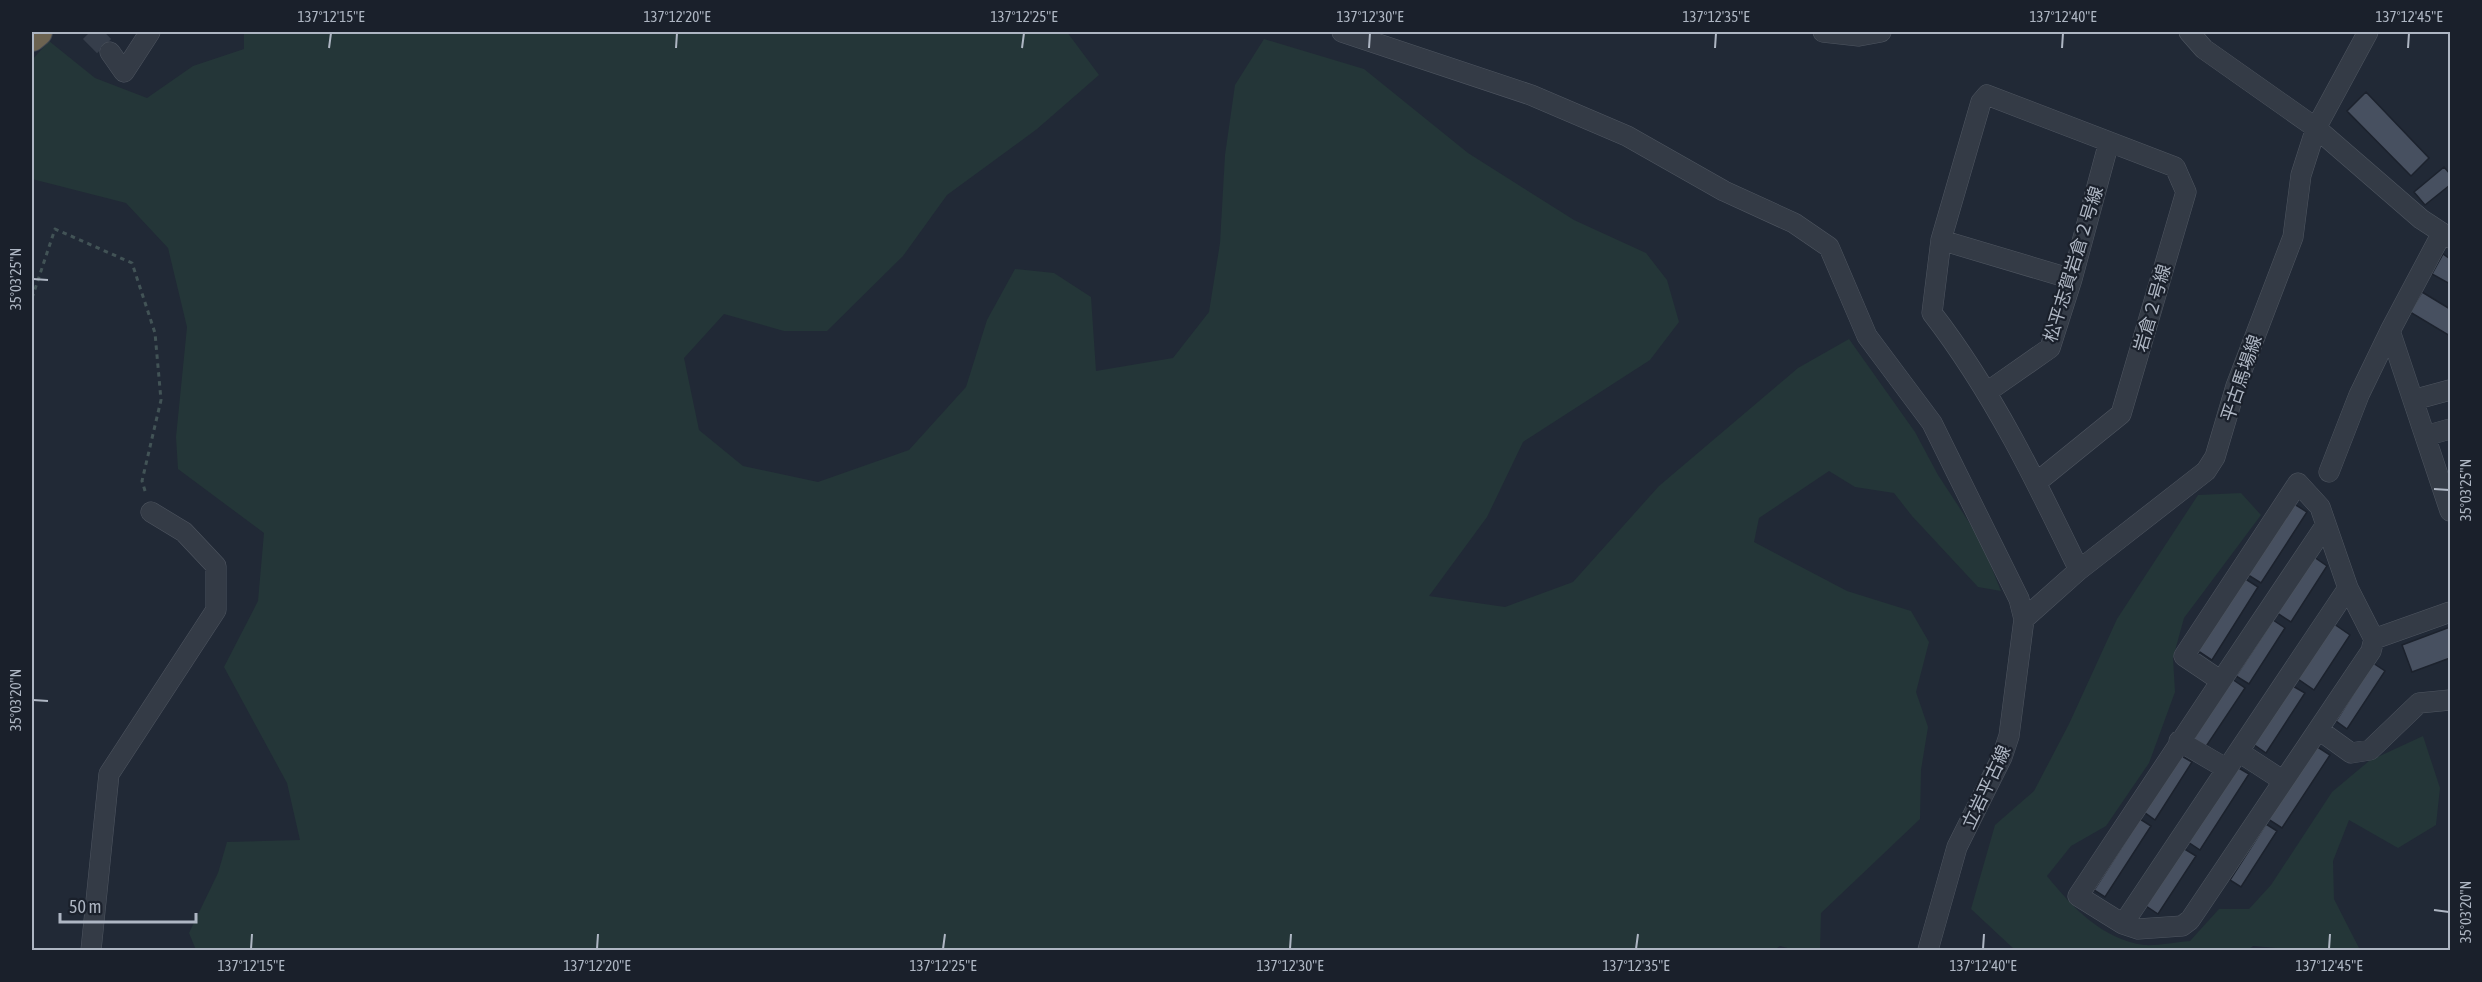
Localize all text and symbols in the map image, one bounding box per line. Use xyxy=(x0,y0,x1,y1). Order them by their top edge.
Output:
text: 137°12'15"E xyxy=(297,8,365,25)
text: 137°12'20"E xyxy=(643,8,711,25)
text: 137°12'25"E xyxy=(990,8,1058,25)
text: 137°12'30"E xyxy=(1336,8,1404,25)
text: 137°12'35"E xyxy=(1682,8,1750,25)
text: 137°12'40"E xyxy=(2029,8,2097,25)
text: 137°12'45"E xyxy=(2375,8,2443,25)
street label: 松平志賀岩倉２号線 xyxy=(2039,183,2107,345)
text: 35°03'25"N xyxy=(7,248,24,310)
street label: 岩倉２号線 xyxy=(2130,262,2174,354)
street label: 平古馬場線 xyxy=(2216,332,2266,424)
text: 35°03'25"N xyxy=(2457,459,2474,521)
text: 35°03'20"N xyxy=(7,669,24,731)
street label: 立岩平古線 xyxy=(1957,742,2015,832)
text: 35°03'20"N xyxy=(2457,881,2474,943)
scale bar xyxy=(60,886,196,924)
text: 50 m xyxy=(69,896,101,917)
text: 137°12'15"E xyxy=(217,957,285,974)
text: 137°12'20"E xyxy=(563,957,631,974)
text: 137°12'25"E xyxy=(909,957,977,974)
text: 137°12'30"E xyxy=(1256,957,1324,974)
text: 137°12'35"E xyxy=(1602,957,1670,974)
text: 137°12'40"E xyxy=(1949,957,2017,974)
text: 137°12'45"E xyxy=(2295,957,2363,974)

